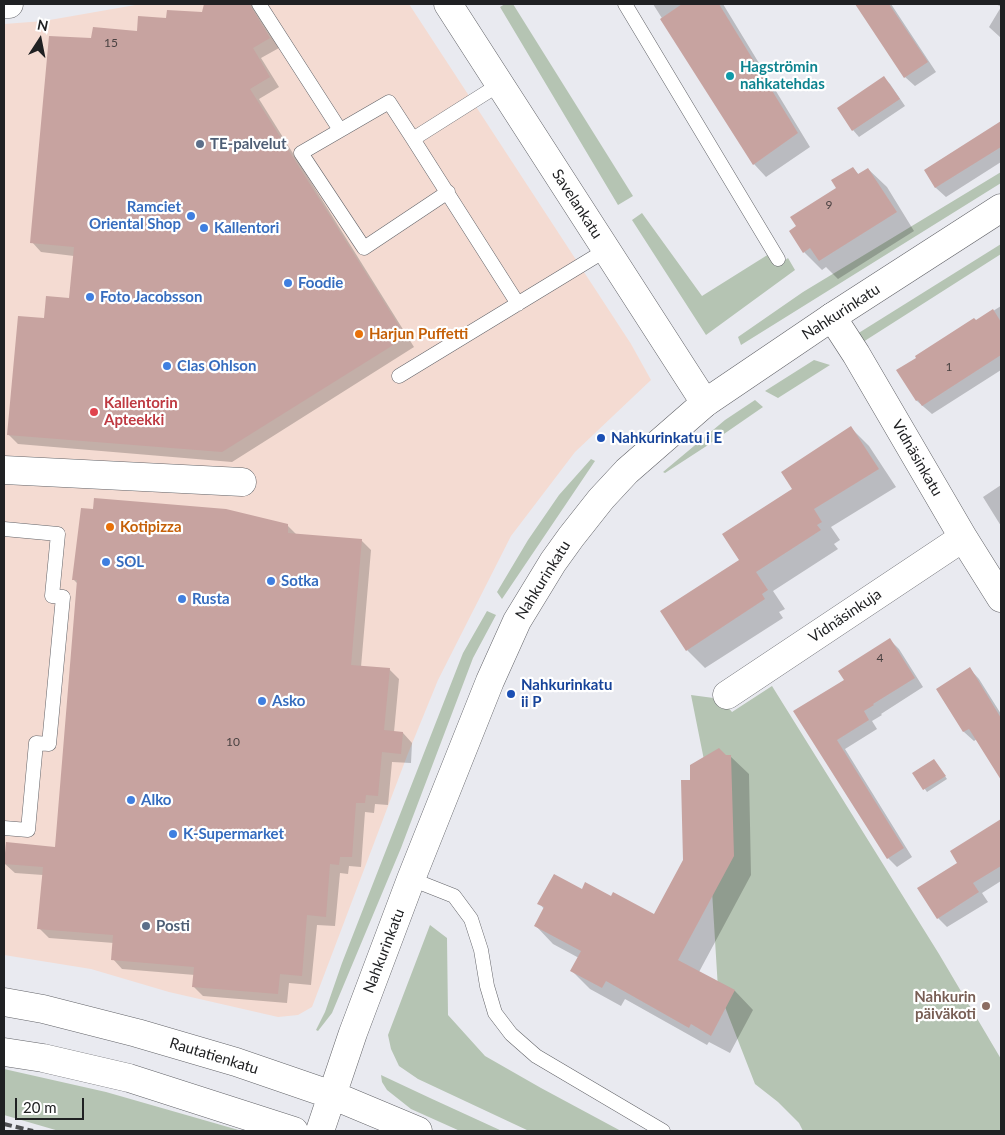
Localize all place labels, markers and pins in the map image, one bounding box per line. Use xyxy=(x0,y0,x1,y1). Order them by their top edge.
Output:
place label: Hagströmin nahkatehdas xyxy=(740,58,825,93)
marker: Hagströmin nahkatehdas xyxy=(724,70,736,82)
place label: TE-palvelut xyxy=(210,135,287,153)
marker: TE-palvelut xyxy=(194,138,206,150)
place label: Ramciet Oriental Shop xyxy=(89,198,181,233)
marker: Ramciet Oriental Shop xyxy=(185,210,197,222)
place label: Kallentori xyxy=(214,219,279,237)
marker: Kallentori xyxy=(198,222,210,234)
place label: Foodie xyxy=(298,274,343,292)
marker: Foodie xyxy=(282,277,294,289)
place label: Foto Jacobsson xyxy=(100,288,202,306)
marker: Foto Jacobsson xyxy=(84,291,96,303)
place label: Harjun Puffetti xyxy=(369,325,468,343)
marker: Harjun Puffetti xyxy=(353,328,365,340)
place label: Clas Ohlson xyxy=(177,357,256,375)
marker: Clas Ohlson xyxy=(161,360,173,372)
place label: Kallentorin Apteekki xyxy=(104,394,178,429)
marker: Kallentorin Apteekki xyxy=(88,406,100,418)
place label: Nahkurinkatu i E xyxy=(611,429,722,447)
marker: Nahkurinkatu i E xyxy=(595,432,607,444)
place label: Kotipizza xyxy=(120,518,182,536)
marker: Kotipizza xyxy=(104,521,116,533)
place label: SOL xyxy=(116,553,144,571)
marker: SOL xyxy=(100,556,112,568)
place label: Sotka xyxy=(281,572,319,590)
marker: Sotka xyxy=(265,575,277,587)
place label: Rusta xyxy=(192,590,230,608)
marker: Rusta xyxy=(176,593,188,605)
place label: Nahkurinkatu ii P xyxy=(521,676,612,711)
marker: Nahkurinkatu ii P xyxy=(505,688,517,700)
place label: Asko xyxy=(272,692,305,710)
marker: Asko xyxy=(256,695,268,707)
place label: Alko xyxy=(141,791,171,809)
marker: Alko xyxy=(125,794,137,806)
place label: K-Supermarket xyxy=(183,825,284,843)
marker: K-Supermarket xyxy=(167,828,179,840)
place label: Posti xyxy=(156,917,190,935)
marker: Posti xyxy=(140,920,152,932)
place label: Nahkurin päiväkoti xyxy=(914,988,976,1023)
marker: Nahkurin päiväkoti xyxy=(980,1000,992,1012)

